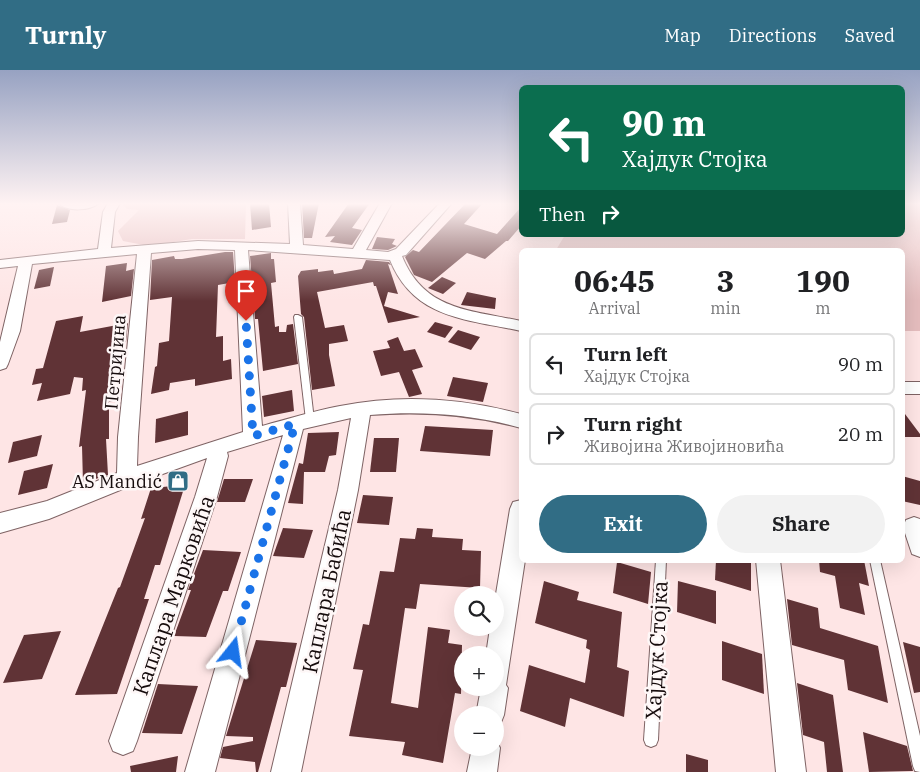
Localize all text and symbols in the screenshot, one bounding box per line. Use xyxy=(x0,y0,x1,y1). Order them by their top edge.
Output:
text: Turnly xyxy=(25,19,107,51)
text: Map xyxy=(664,24,701,47)
text: Directions xyxy=(729,24,817,47)
text: Saved xyxy=(845,24,895,47)
text: 90 m xyxy=(622,100,706,146)
icon: left xyxy=(539,105,604,170)
text: Хајдук Стојка xyxy=(622,144,768,173)
icon: right xyxy=(596,200,624,228)
text: Then xyxy=(539,202,586,226)
text: 06:45 xyxy=(574,261,655,300)
text: 3 xyxy=(717,261,735,300)
text: 190 xyxy=(796,261,850,300)
pin xyxy=(225,270,267,321)
icon: arrive xyxy=(232,277,260,305)
text: Arrival xyxy=(589,298,641,318)
text: min xyxy=(710,298,741,318)
text: m xyxy=(815,298,831,318)
street label: Петријина xyxy=(99,313,131,410)
text: Turn left xyxy=(584,342,667,366)
icon: left xyxy=(541,350,569,378)
text: 90 m xyxy=(838,352,883,376)
text: Хајдук Стојка xyxy=(584,366,690,386)
text: Turn right xyxy=(584,412,682,436)
icon: right xyxy=(541,420,569,448)
text: 20 m xyxy=(838,422,883,446)
text: Живојина Живојиновића xyxy=(584,436,784,456)
shop icon: AS Mandić xyxy=(166,469,190,493)
place label: AS Mandić xyxy=(72,470,162,493)
street label: Каплара Марковића xyxy=(126,491,220,699)
button: Exit xyxy=(539,495,707,553)
button: Share xyxy=(717,495,885,553)
street label: Каплара Бабића xyxy=(295,506,357,676)
street label: Хајдук Стојка xyxy=(638,580,674,720)
map controls xyxy=(454,586,504,756)
button: search xyxy=(454,586,504,636)
position arrow xyxy=(206,625,258,677)
button: + xyxy=(454,646,504,696)
button: − xyxy=(454,706,504,756)

